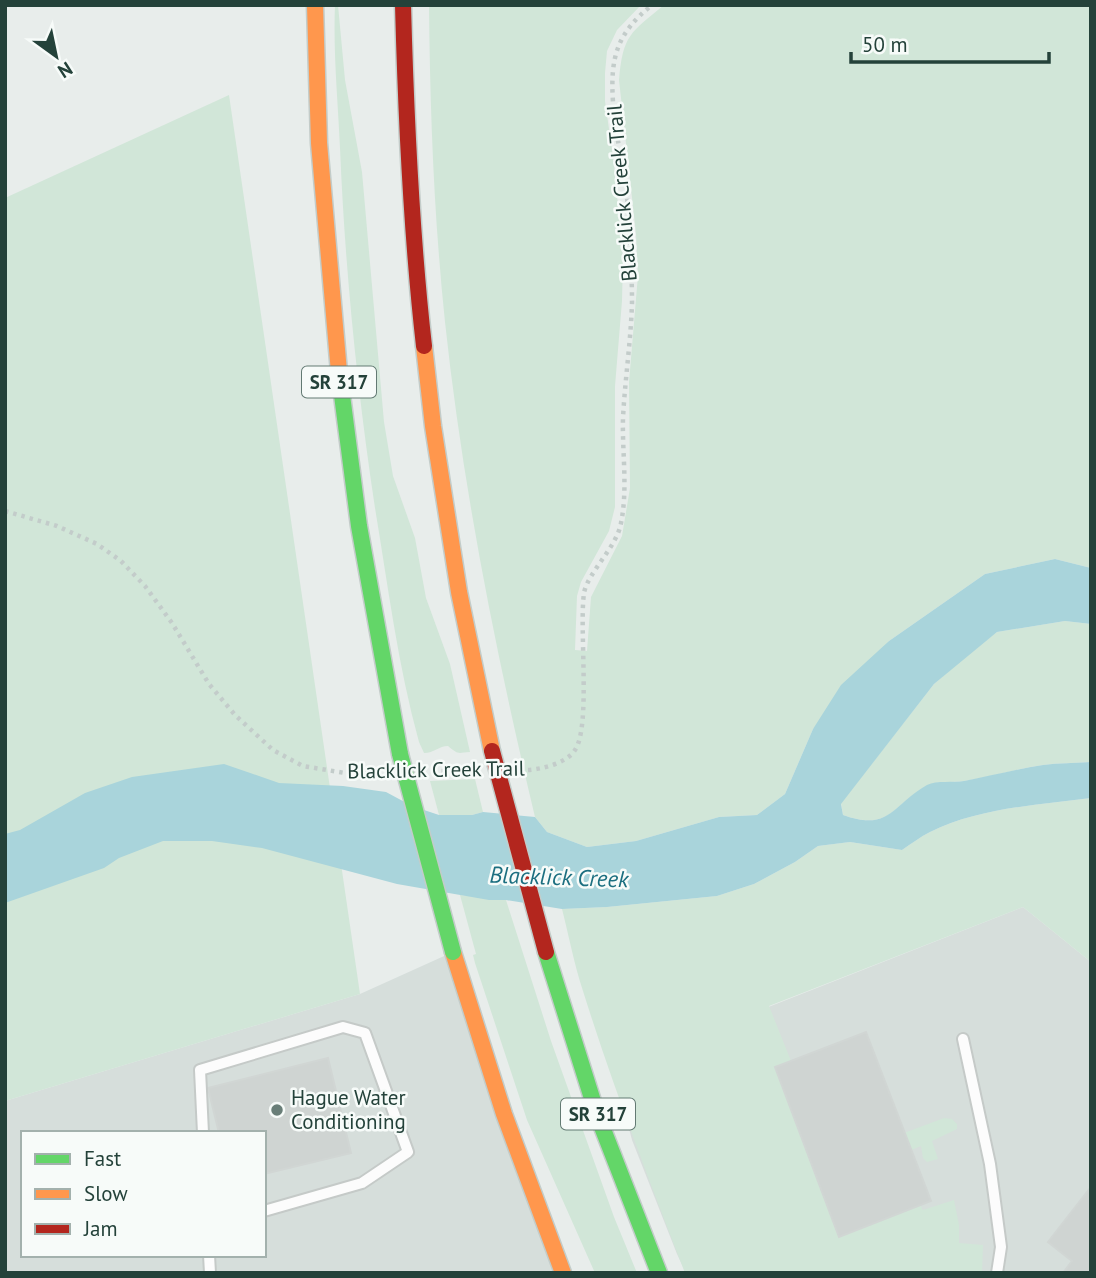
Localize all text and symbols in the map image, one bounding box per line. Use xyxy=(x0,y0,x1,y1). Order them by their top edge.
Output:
north arrow xyxy=(21,21,91,91)
scale bar xyxy=(851,21,1049,65)
text: 50 m xyxy=(862,31,908,58)
text: N xyxy=(53,57,77,84)
street label: Blacklick Creek Trail xyxy=(600,103,643,283)
road number: SR 317 xyxy=(302,366,376,398)
street label: Blacklick Creek Trail xyxy=(347,754,525,785)
water label: Blacklick Creek xyxy=(489,860,631,893)
place label: Hague Water Conditioning xyxy=(291,1084,406,1135)
road number: SR 317 xyxy=(561,1098,635,1130)
marker: Hague Water Conditioning xyxy=(269,1102,285,1118)
legend xyxy=(21,1131,266,1257)
text: Fast xyxy=(84,1145,121,1172)
text: Slow xyxy=(84,1180,128,1207)
text: Jam xyxy=(83,1215,118,1242)

